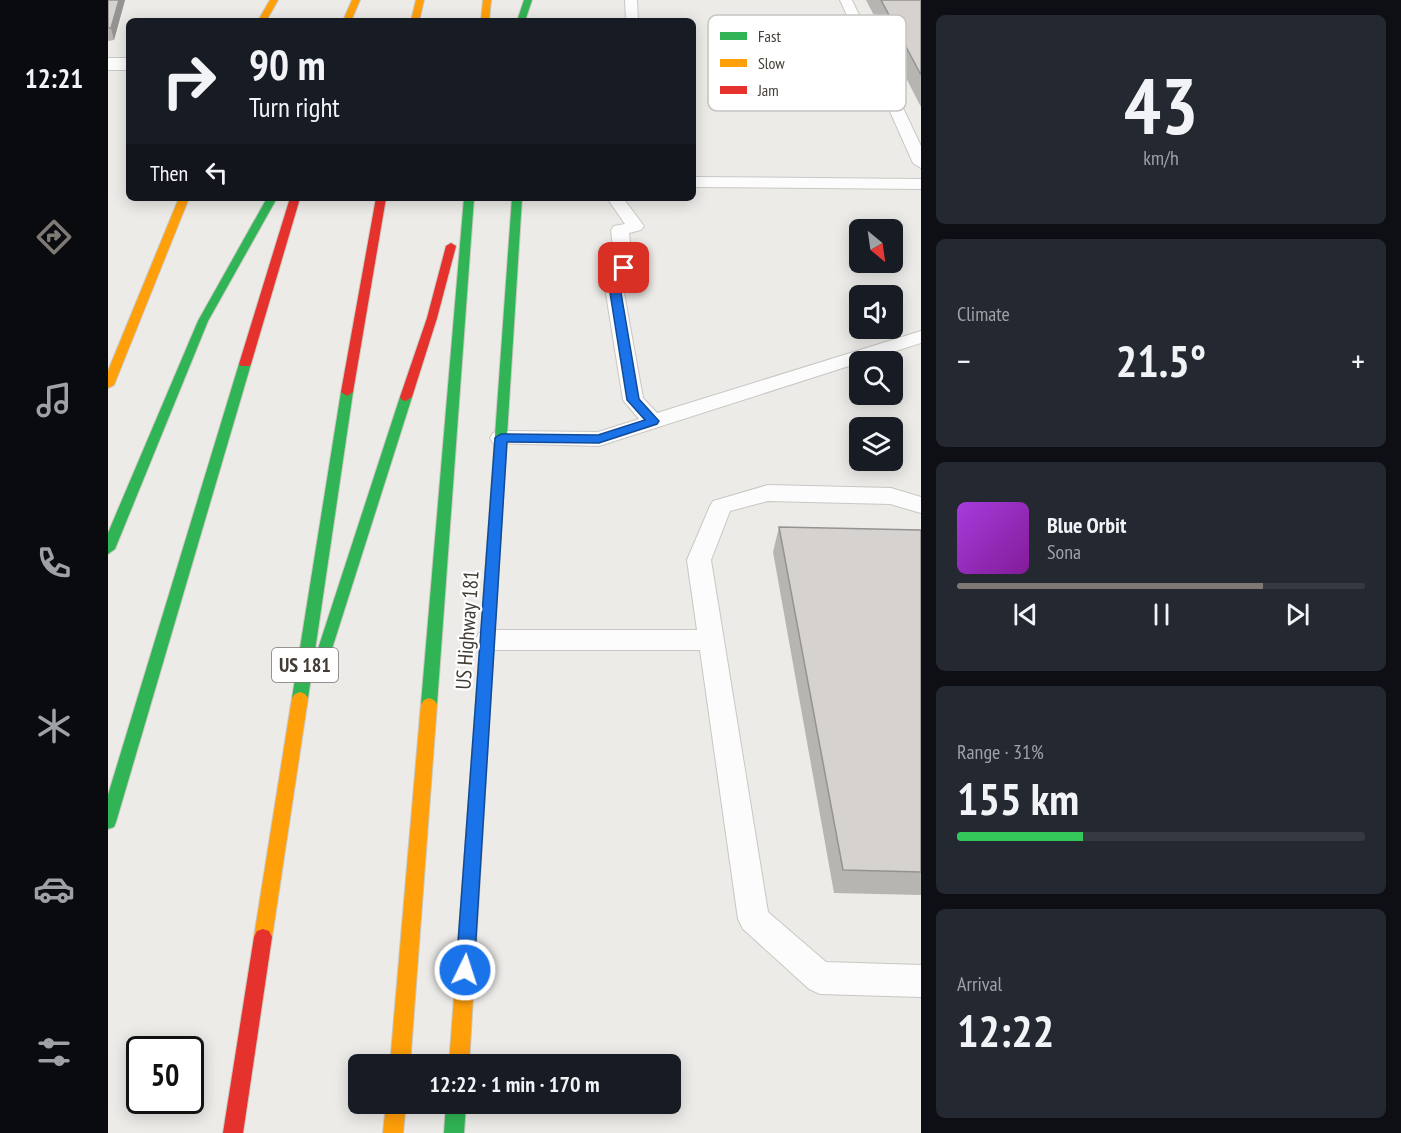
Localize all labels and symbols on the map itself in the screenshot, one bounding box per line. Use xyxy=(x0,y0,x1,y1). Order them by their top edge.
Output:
legend xyxy=(708,15,906,111)
text: Fast xyxy=(758,26,781,46)
text: Slow xyxy=(758,53,785,73)
text: Jam xyxy=(757,80,779,100)
north arrow xyxy=(849,219,903,273)
pin xyxy=(598,242,649,293)
street label: US Highway 181 xyxy=(449,570,485,690)
road number: US 181 xyxy=(272,648,338,682)
position arrow xyxy=(433,938,497,1002)
speed limit sign: 50 xyxy=(126,1036,204,1114)

